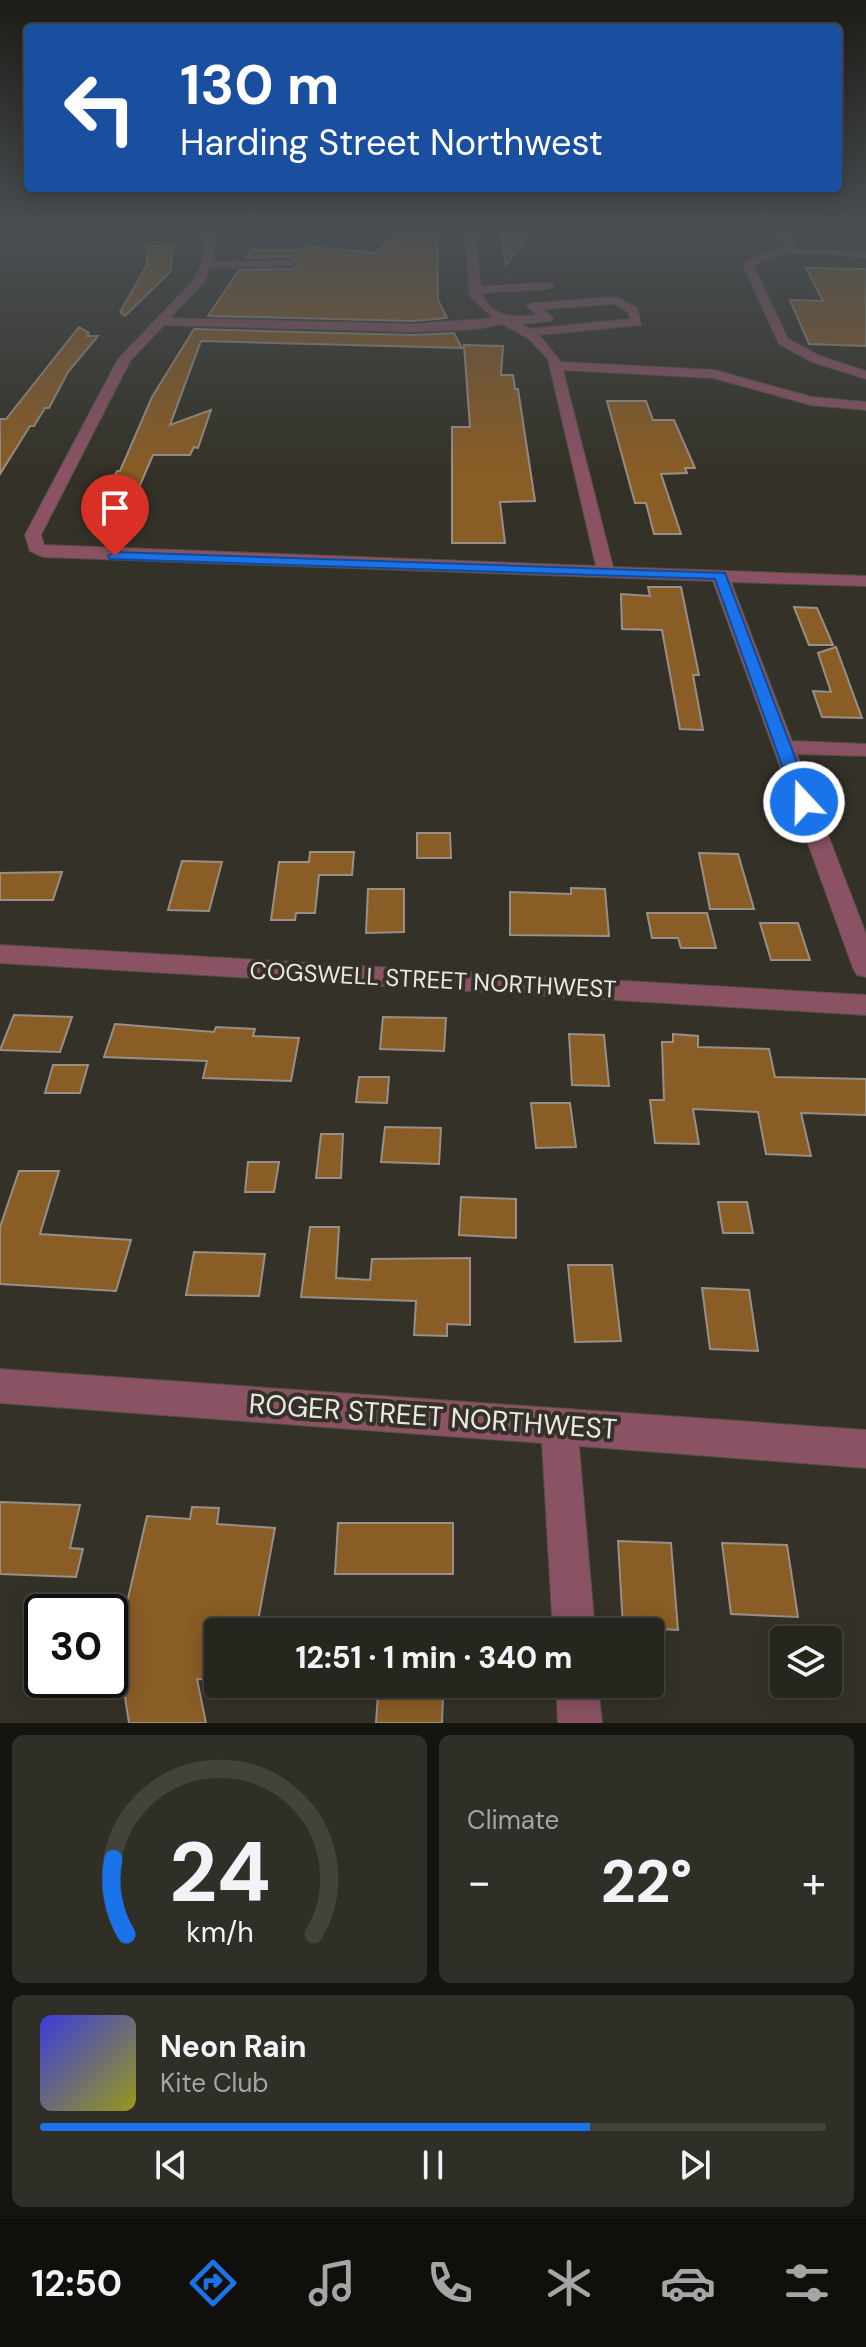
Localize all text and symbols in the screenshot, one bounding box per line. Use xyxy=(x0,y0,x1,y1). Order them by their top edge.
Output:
text: 130 m xyxy=(180,48,339,121)
icon: left xyxy=(48,56,152,160)
text: Harding Street Northwest xyxy=(180,119,603,166)
pin xyxy=(81,474,149,556)
icon: arrive xyxy=(93,486,137,530)
position arrow xyxy=(762,760,846,844)
street label: COGSWELL STREET NORTHWEST xyxy=(249,954,617,1005)
street label: ROGER STREET NORTHWEST xyxy=(248,1385,618,1448)
speed limit sign: 30 xyxy=(24,1594,128,1698)
map controls xyxy=(770,1626,842,1698)
button: layers xyxy=(770,1626,842,1698)
text: 12:51 · 1 min · 340 m xyxy=(296,1638,572,1677)
text: Climate xyxy=(467,1803,559,1837)
text: 24 xyxy=(169,1818,270,1927)
text: 22° xyxy=(601,1842,692,1921)
text: − xyxy=(467,1853,491,1911)
text: + xyxy=(802,1853,826,1911)
text: km/h xyxy=(186,1914,253,1951)
text: Neon Rain xyxy=(160,2027,306,2066)
text: Kite Club xyxy=(160,2066,269,2100)
icon: previous xyxy=(149,2143,193,2187)
icon: pause xyxy=(411,2143,455,2187)
icon: next xyxy=(673,2143,717,2187)
icon: directions xyxy=(185,2255,241,2311)
icon: music xyxy=(304,2255,360,2311)
icon: phone xyxy=(422,2255,478,2311)
icon: climate xyxy=(541,2255,597,2311)
icon: car xyxy=(660,2255,716,2311)
icon: filters xyxy=(779,2255,835,2311)
text: 12:50 xyxy=(31,2260,122,2307)

